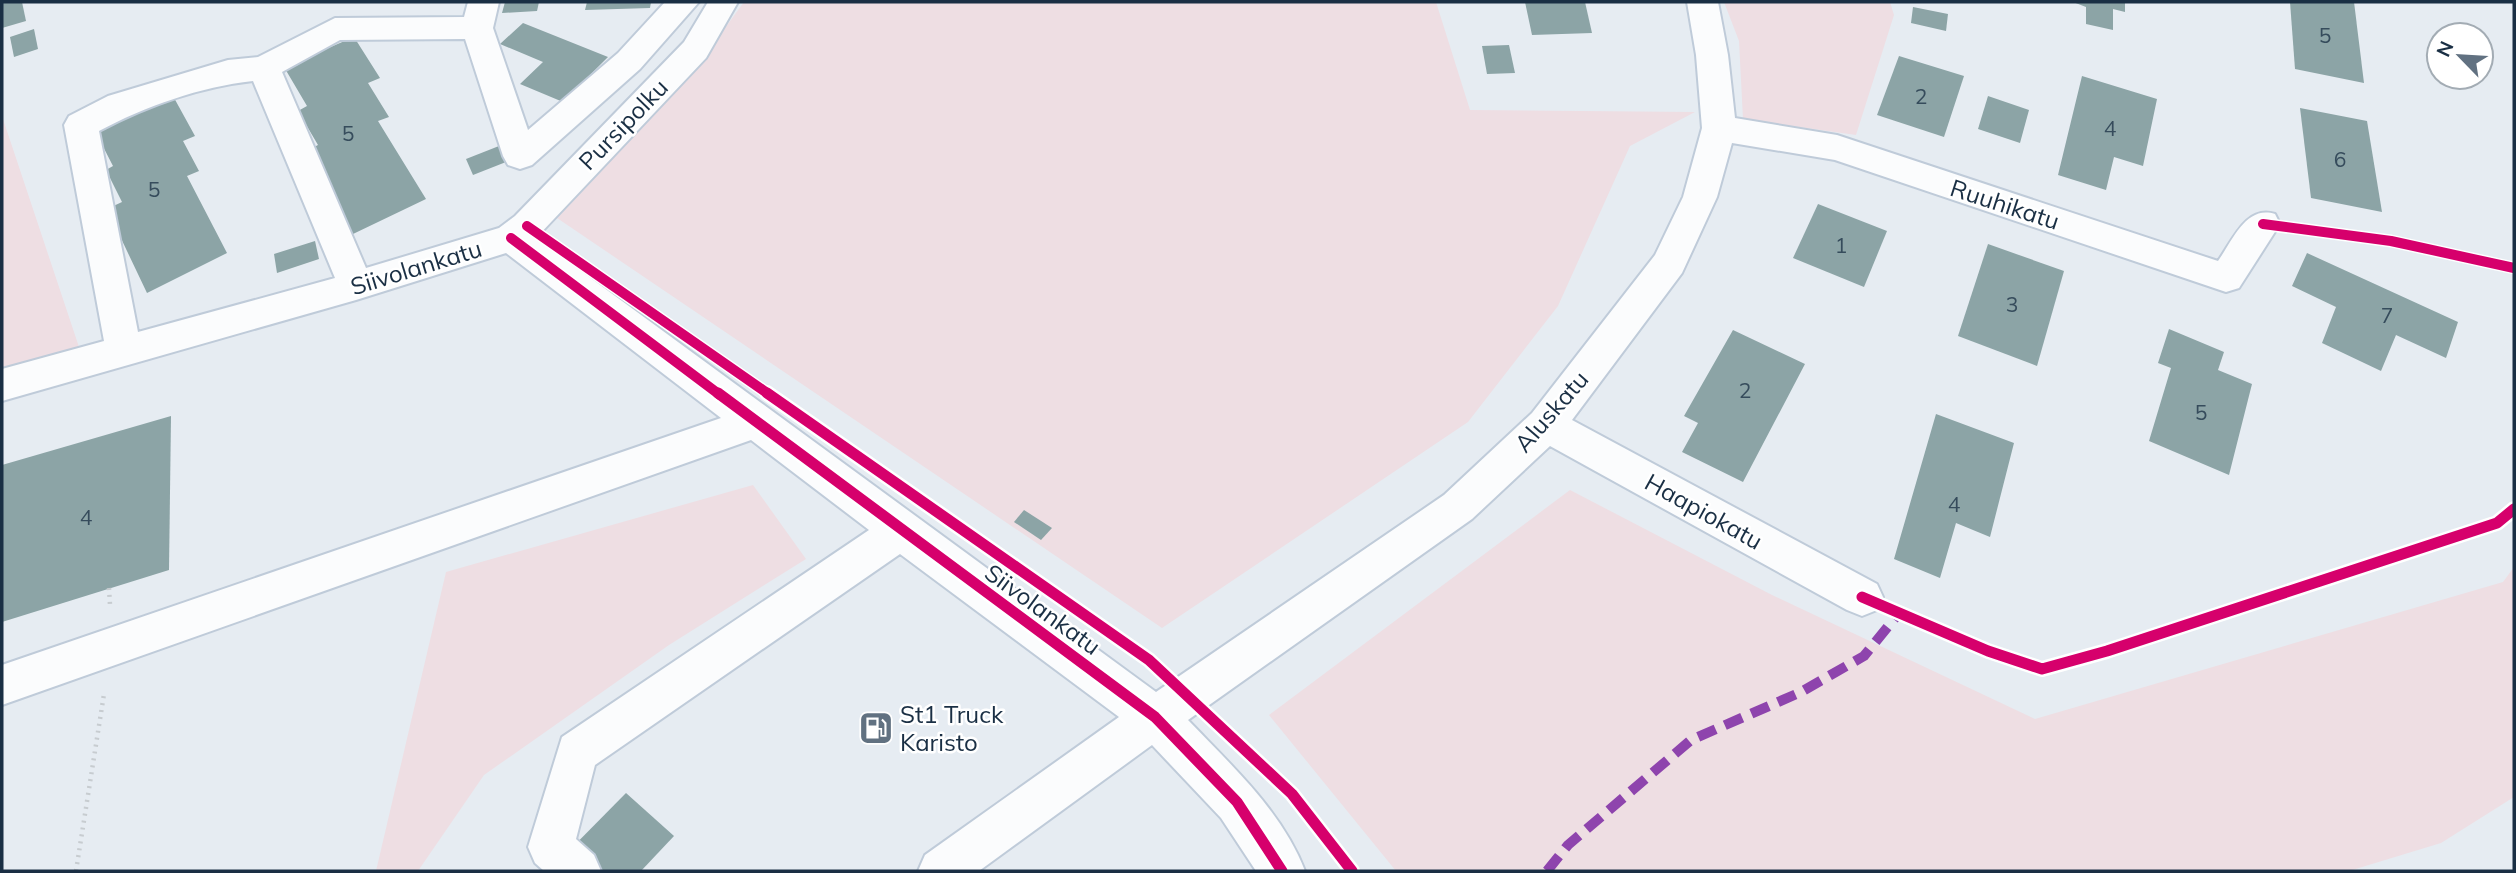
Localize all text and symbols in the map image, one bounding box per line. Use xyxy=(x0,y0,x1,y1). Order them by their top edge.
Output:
north arrow xyxy=(2425,21,2495,91)
house number: 5 xyxy=(2319,22,2331,48)
text: N xyxy=(2431,37,2459,60)
street label: Pursipolku xyxy=(572,72,674,176)
house number: 2 xyxy=(1915,83,1927,109)
house number: 4 xyxy=(2104,115,2117,141)
house number: 5 xyxy=(342,120,354,146)
house number: 6 xyxy=(2334,146,2346,172)
street label: Ruuhikatu xyxy=(1947,172,2063,236)
house number: 5 xyxy=(148,176,160,202)
house number: 1 xyxy=(1835,232,1847,258)
street label: Siivolankatu xyxy=(347,233,485,301)
house number: 3 xyxy=(2006,291,2018,317)
house number: 7 xyxy=(2381,302,2393,328)
street label: Aluskatu xyxy=(1508,364,1594,458)
house number: 2 xyxy=(1739,377,1751,403)
house number: 5 xyxy=(2195,399,2207,425)
street label: Haapiokatu xyxy=(1640,466,1768,556)
house number: 4 xyxy=(1948,491,1961,517)
house number: 4 xyxy=(80,504,93,530)
street label: Siivolankatu xyxy=(979,557,1107,661)
place label: St1 Truck Karisto xyxy=(900,699,1004,757)
fuel station icon: St1 Truck Karisto xyxy=(857,709,895,747)

